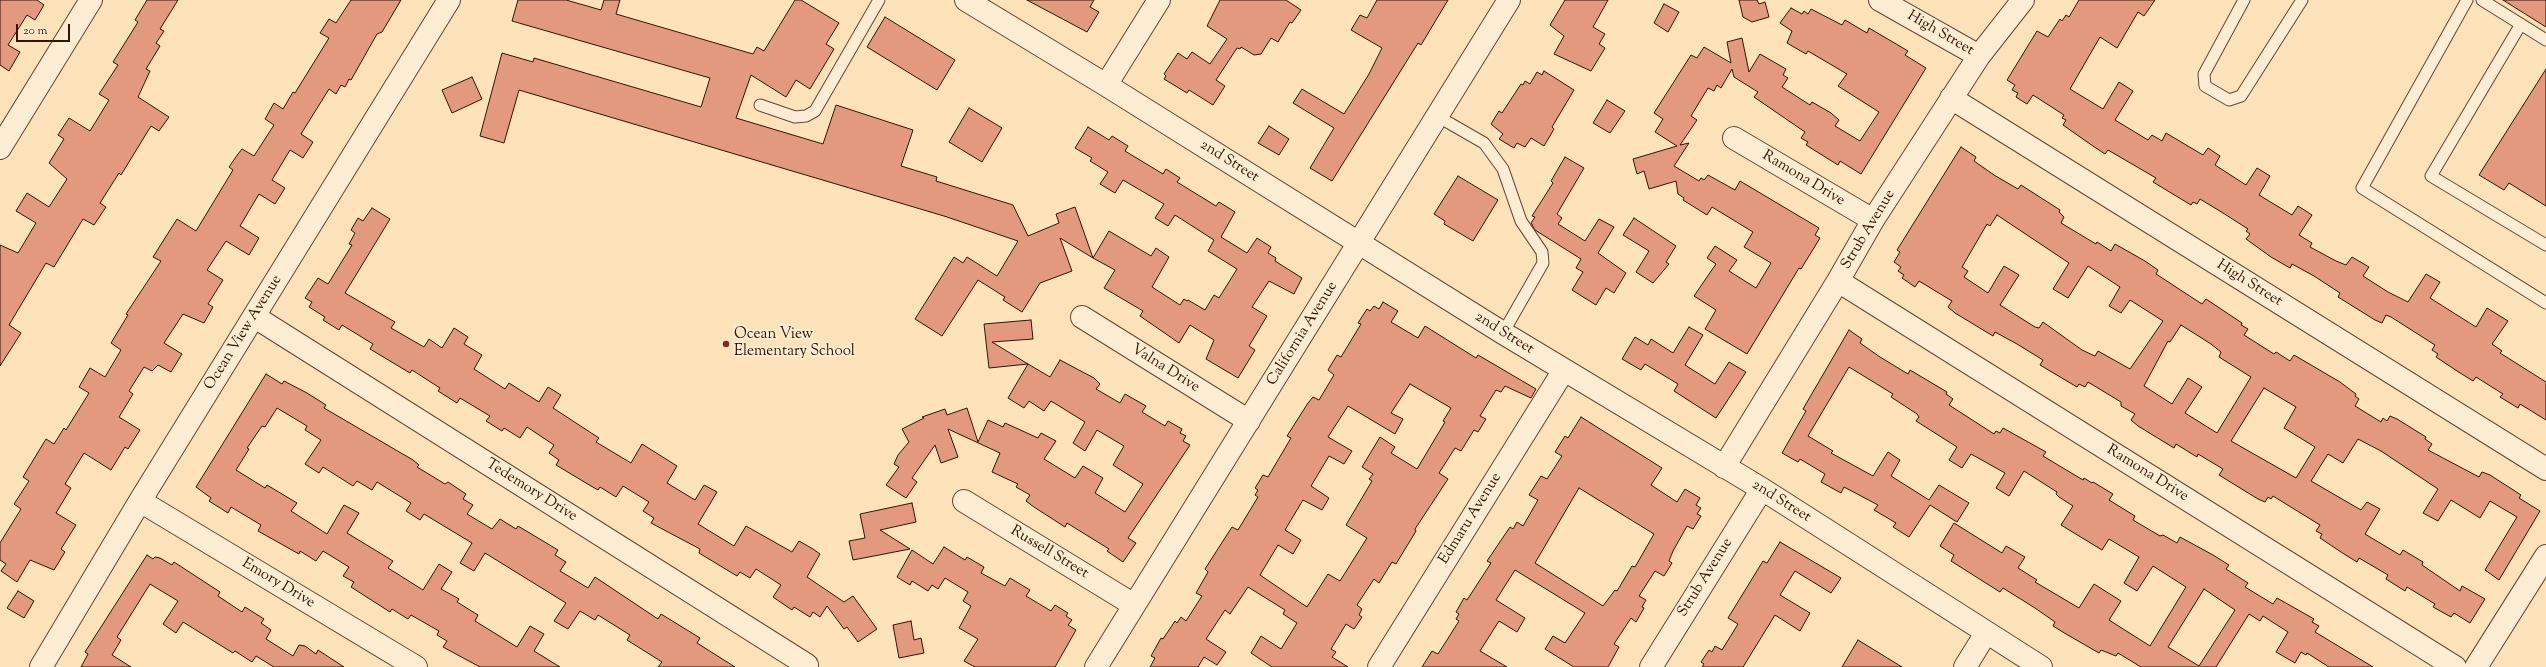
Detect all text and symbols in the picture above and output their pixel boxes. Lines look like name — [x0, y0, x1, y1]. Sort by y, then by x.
street label: High Street — [1903, 8, 1977, 60]
scale bar — [18, 16, 72, 42]
text: 20 m — [23, 22, 47, 40]
street label: 2nd Street — [1196, 137, 1262, 187]
street label: Ramona Drive — [1758, 147, 1848, 211]
street label: Strub Avenue — [1838, 187, 1900, 273]
street label: High Street — [2213, 257, 2285, 311]
street label: Ocean View Avenue — [201, 272, 287, 394]
street label: California Avenue — [1264, 279, 1342, 389]
street label: 2nd Street — [1471, 309, 1537, 359]
place label: Ocean View Elementary School — [734, 326, 855, 361]
marker: Ocean View Elementary School — [721, 339, 731, 349]
street label: Valna Drive — [1127, 341, 1203, 397]
street label: Ramona Drive — [2103, 442, 2191, 506]
street label: Tedemory Drive — [482, 456, 580, 526]
street label: Edmaru Avenue — [1436, 470, 1506, 568]
street label: 2nd Street — [1748, 477, 1814, 527]
street label: Russell Street — [1007, 523, 1091, 583]
street label: Strub Avenue — [1675, 535, 1737, 621]
street label: Emory Drive — [238, 555, 318, 613]

